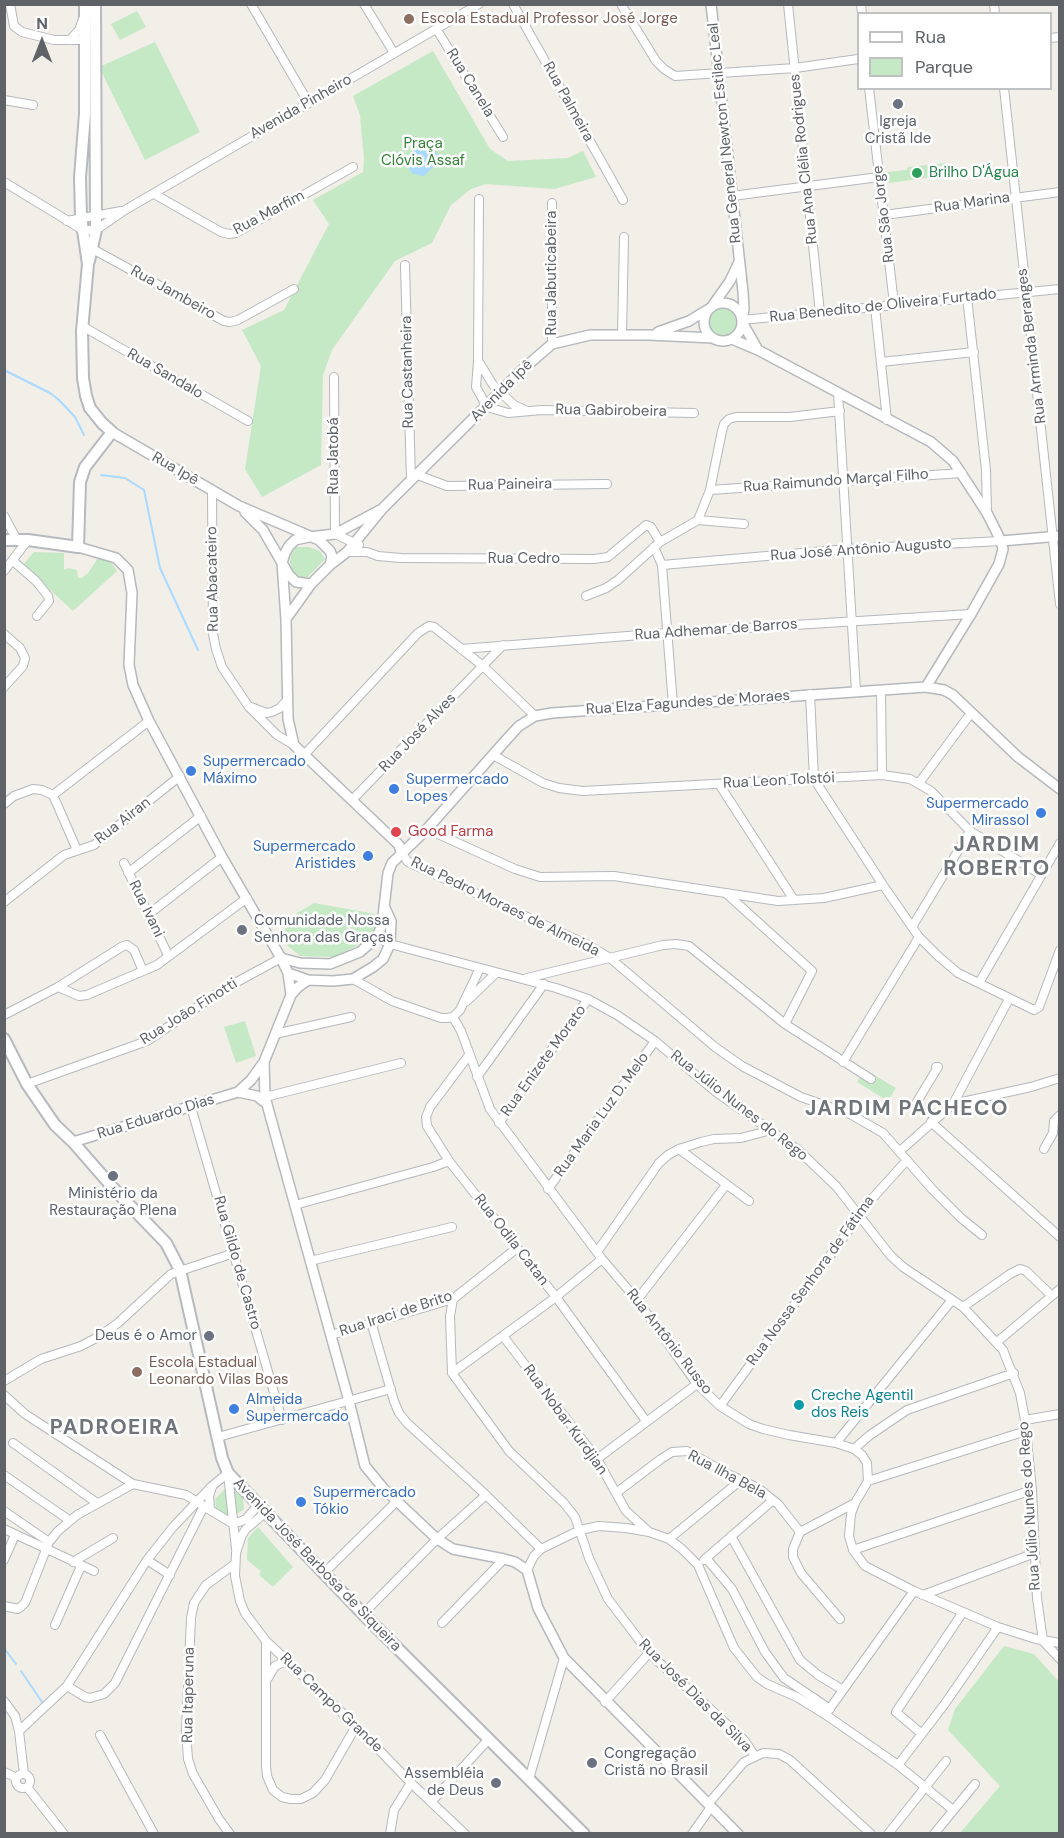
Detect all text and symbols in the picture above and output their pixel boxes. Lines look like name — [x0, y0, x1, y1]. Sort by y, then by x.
place label: Escola Estadual Professor José Jorge — [421, 10, 678, 28]
north arrow — [12, 12, 72, 72]
marker: Escola Estadual Professor José Jorge — [402, 12, 416, 26]
legend — [857, 12, 1052, 90]
text: N — [36, 13, 48, 34]
street label: Rua General Newton Estilac Leal — [704, 22, 746, 244]
text: Rua — [915, 25, 946, 49]
street label: Rua Canela — [442, 45, 498, 121]
text: Parque — [915, 55, 973, 79]
street label: Rua Palmeira — [539, 59, 597, 145]
street label: Avenida Pinheiro — [247, 70, 355, 144]
street label: Rua Ana Clélia Rodrigues — [786, 73, 822, 245]
marker: Igreja Cristã Ide — [891, 97, 905, 111]
place label: Igreja Cristã Ide — [865, 113, 931, 148]
park label: Praça Clóvis Assaf — [381, 135, 465, 170]
street label: Rua São Jorge — [869, 164, 899, 264]
place label: Brilho D'Água — [929, 164, 1019, 182]
marker: Brilho D'Água — [910, 166, 924, 180]
street label: Rua Marfim — [230, 187, 308, 239]
street label: Rua Marina — [933, 189, 1011, 217]
street label: Rua Jabuticabeira — [543, 211, 561, 335]
street label: Rua Jambeiro — [127, 262, 219, 324]
street label: Rua Arminda Beranges — [1014, 267, 1050, 425]
street label: Rua Benedito de Oliveira Furtado — [769, 285, 997, 327]
street label: Rua Castanheira — [398, 315, 418, 429]
street label: Rua Sandalo — [124, 345, 206, 403]
street label: Avenida Ipê — [467, 356, 537, 426]
street label: Rua Gabirobeira — [555, 401, 667, 421]
street label: Rua Jatobá — [325, 417, 343, 495]
street label: Rua Ipê — [148, 448, 202, 490]
street label: Rua Raimundo Marçal Filho — [743, 466, 929, 496]
street label: Rua Paineira — [468, 475, 552, 495]
street label: Rua Abacateiro — [203, 526, 223, 632]
street label: Rua José Antônio Augusto — [770, 535, 952, 565]
street label: Rua Cedro — [488, 550, 560, 568]
street label: Rua Adhemar de Barros — [634, 615, 798, 645]
street label: Rua Elza Fagundes de Moraes — [585, 687, 791, 719]
street label: Rua José Alves — [376, 690, 460, 776]
place label: Supermercado Máximo — [203, 753, 306, 788]
marker: Supermercado Máximo — [184, 764, 198, 778]
street label: Rua Leon Tolstói — [723, 769, 835, 793]
place label: Supermercado Lopes — [406, 771, 509, 806]
marker: Supermercado Lopes — [387, 782, 401, 796]
street label: Rua Airan — [92, 794, 154, 848]
place label: Supermercado Mirassol — [926, 795, 1029, 830]
marker: Supermercado Mirassol — [1034, 806, 1048, 820]
place label: Good Farma — [408, 823, 493, 841]
marker: Good Farma — [389, 825, 403, 839]
district label: JARDIM ROBERTO — [943, 832, 1051, 882]
place label: Supermercado Aristides — [253, 838, 356, 873]
marker: Supermercado Aristides — [361, 849, 375, 863]
street label: Rua Pedro Moraes de Almeida — [408, 853, 602, 961]
street label: Rua Ivani — [125, 878, 167, 940]
place label: Comunidade Nossa Senhora das Graças — [254, 912, 393, 947]
marker: Comunidade Nossa Senhora das Graças — [235, 923, 249, 937]
street label: Rua João Finotti — [137, 975, 241, 1049]
street label: Rua Enizete Morato — [498, 1002, 590, 1120]
street label: Rua Júlio Nunes do Rego — [667, 1047, 811, 1165]
street label: Rua Maria Luz D. Melo — [551, 1049, 653, 1181]
street label: Rua Eduardo Dias — [95, 1091, 217, 1143]
district label: JARDIM PACHECO — [805, 1096, 1009, 1122]
marker: Ministério da Restauração Plena — [106, 1169, 120, 1183]
place label: Ministério da Restauração Plena — [49, 1185, 177, 1220]
street label: Rua Odila Catan — [470, 1191, 552, 1289]
street label: Rua Nossa Senhora de Fátima — [743, 1193, 879, 1369]
street label: Rua Gildo de Castro — [209, 1194, 265, 1332]
street label: Rua Antônio Russo — [622, 1285, 716, 1399]
street label: Rua Iraci de Brito — [337, 1287, 455, 1341]
place label: Deus é o Amor — [95, 1327, 197, 1345]
marker: Deus é o Amor — [202, 1329, 216, 1343]
place label: Escola Estadual Leonardo Vilas Boas — [149, 1354, 289, 1389]
street label: Rua Nobar Kurdjian — [519, 1361, 611, 1479]
marker: Escola Estadual Leonardo Vilas Boas — [130, 1365, 144, 1379]
place label: Creche Agentil dos Reis — [811, 1387, 913, 1422]
place label: Almeida Supermercado — [246, 1391, 349, 1426]
marker: Creche Agentil dos Reis — [792, 1398, 806, 1412]
marker: Almeida Supermercado — [227, 1402, 241, 1416]
district label: PADROEIRA — [50, 1415, 180, 1441]
street label: Rua Júlio Nunes do Rego — [1015, 1421, 1045, 1591]
street label: Rua Ilha Bela — [685, 1447, 769, 1503]
street label: Avenida José Barbosa de Siqueira — [229, 1475, 405, 1655]
place label: Supermercado Tókio — [313, 1484, 416, 1519]
marker: Supermercado Tókio — [294, 1495, 308, 1509]
street label: Rua José Dias da Silva — [635, 1636, 755, 1756]
street label: Rua Itaperuna — [179, 1647, 199, 1743]
street label: Rua Campo Grande — [276, 1649, 386, 1757]
place label: Congregação Cristã no Brasil — [604, 1745, 708, 1780]
marker: Congregação Cristã no Brasil — [585, 1756, 599, 1770]
place label: Assembléia de Deus — [404, 1765, 484, 1800]
marker: Assembléia de Deus — [489, 1776, 503, 1790]

